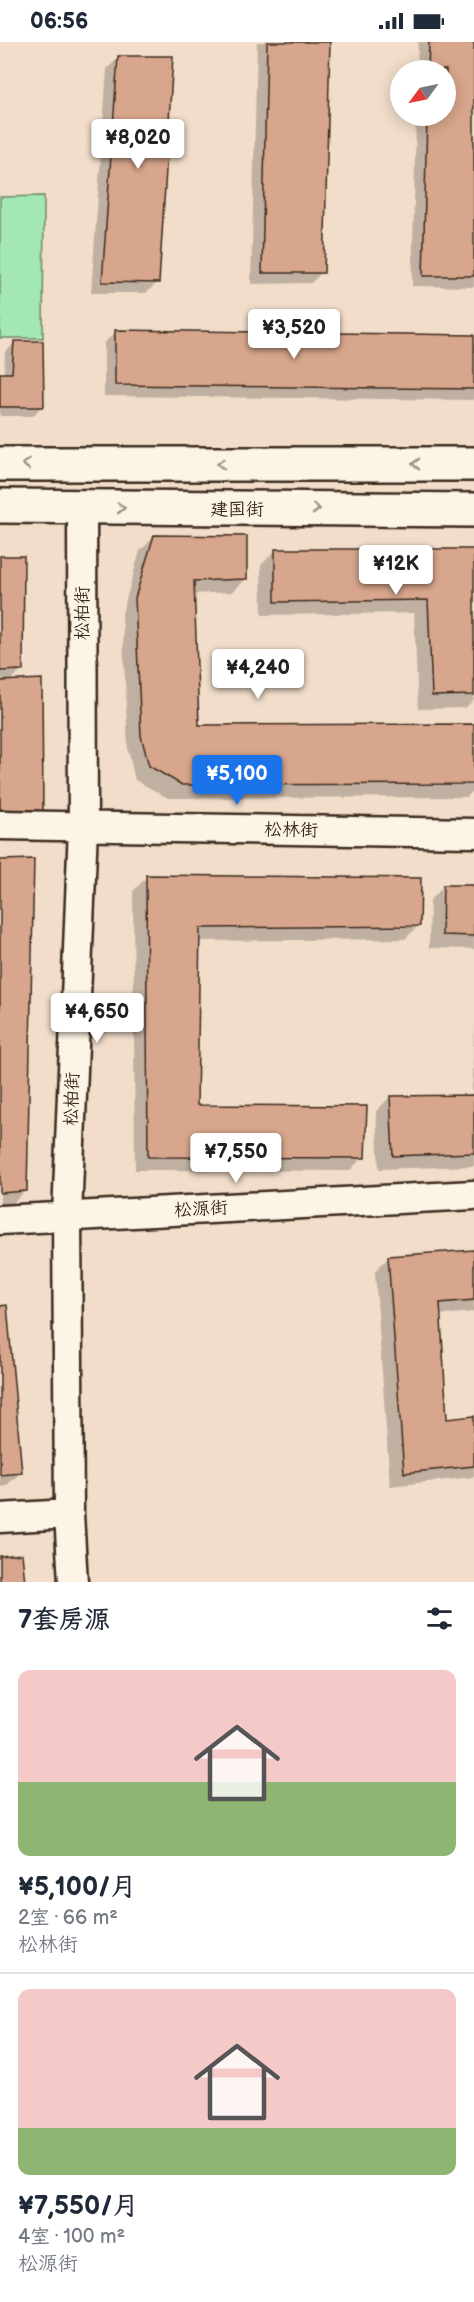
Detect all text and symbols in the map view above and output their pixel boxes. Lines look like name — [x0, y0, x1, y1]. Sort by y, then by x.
text: 06:56 — [30, 8, 88, 35]
north arrow — [390, 60, 456, 126]
map controls — [390, 60, 456, 126]
pin: ¥8,020 — [89, 119, 187, 170]
text: ¥8,020 — [105, 126, 171, 150]
pin: ¥3,520 — [245, 309, 343, 360]
text: ¥3,520 — [262, 316, 326, 340]
one-way arrow — [21, 458, 30, 470]
one-way arrow — [216, 458, 225, 470]
one-way arrow — [411, 458, 420, 470]
street label: 建国街 — [210, 499, 264, 520]
one-way arrow — [117, 502, 126, 514]
one-way arrow — [312, 503, 321, 515]
pin: ¥12K — [360, 545, 432, 596]
text: ¥12K — [373, 552, 419, 576]
street label: 松柏街 — [72, 586, 93, 640]
pin: ¥4,240 — [209, 649, 307, 700]
text: ¥4,240 — [226, 656, 290, 680]
pin: ¥5,100 — [188, 755, 286, 806]
text: ¥5,100 — [206, 762, 268, 786]
street label: 松林街 — [264, 819, 318, 841]
pin: ¥4,650 — [48, 993, 146, 1044]
text: ¥4,650 — [65, 1000, 129, 1024]
street label: 松柏街 — [61, 1072, 83, 1126]
pin: ¥7,550 — [187, 1133, 285, 1184]
text: ¥7,550 — [204, 1140, 268, 1164]
street label: 松源街 — [173, 1197, 229, 1221]
icon: filters — [423, 1602, 456, 1635]
text: 7套房源 — [18, 1605, 110, 1636]
icon: home — [183, 1709, 291, 1817]
text: ¥5,100/月 — [18, 1872, 137, 1903]
text: 2室 · 66 m² — [18, 1906, 118, 1930]
text: 松林街 — [18, 1933, 78, 1957]
icon: home — [183, 2028, 291, 2136]
text: ¥7,550/月 — [18, 2191, 139, 2222]
text: 4室 · 100 m² — [18, 2225, 125, 2249]
text: 松源街 — [18, 2252, 78, 2276]

